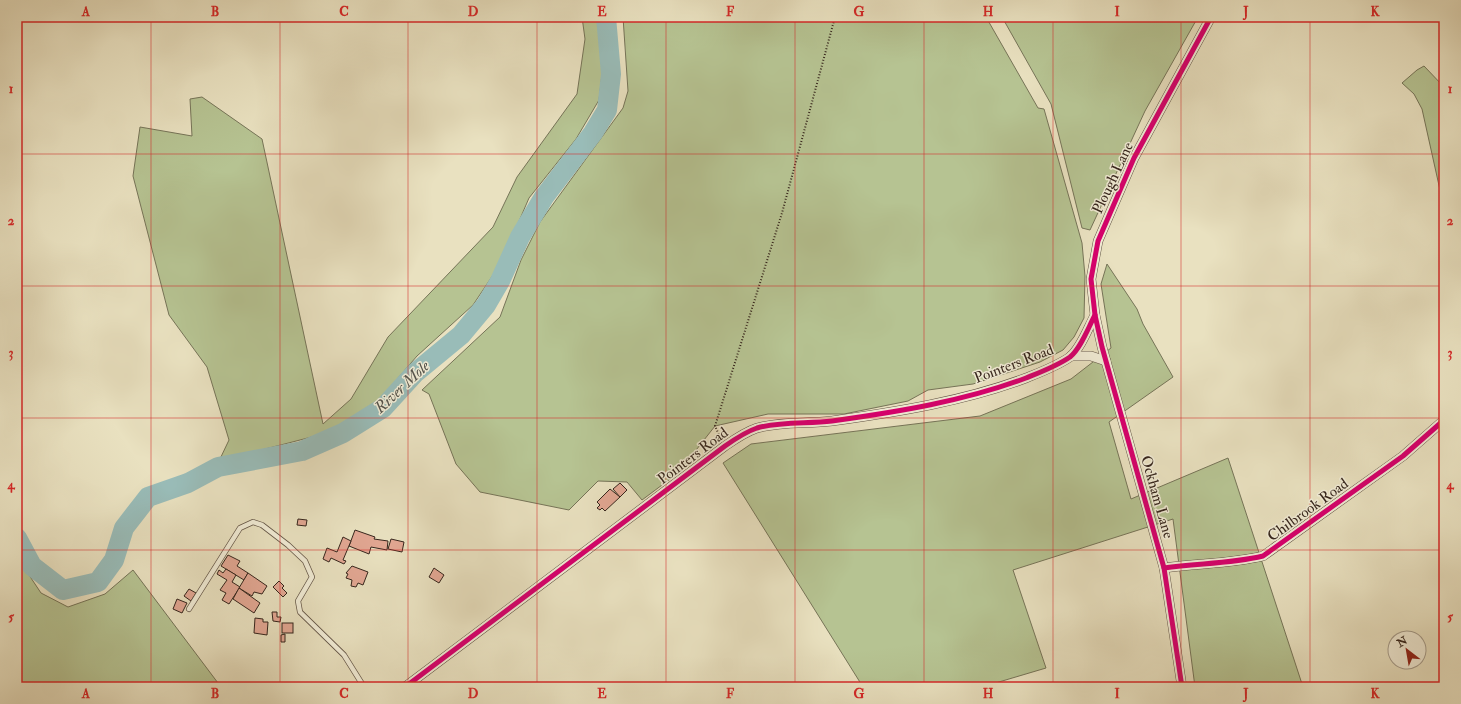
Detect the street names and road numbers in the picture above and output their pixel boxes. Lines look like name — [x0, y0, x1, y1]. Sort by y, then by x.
street label: Plough Lane — [1088, 139, 1138, 217]
street label: Pointers Road — [972, 340, 1057, 388]
street label: Pointers Road — [654, 423, 733, 489]
street label: Ockham Lane — [1136, 453, 1178, 541]
street label: Chilbrook Road — [1264, 474, 1353, 546]

